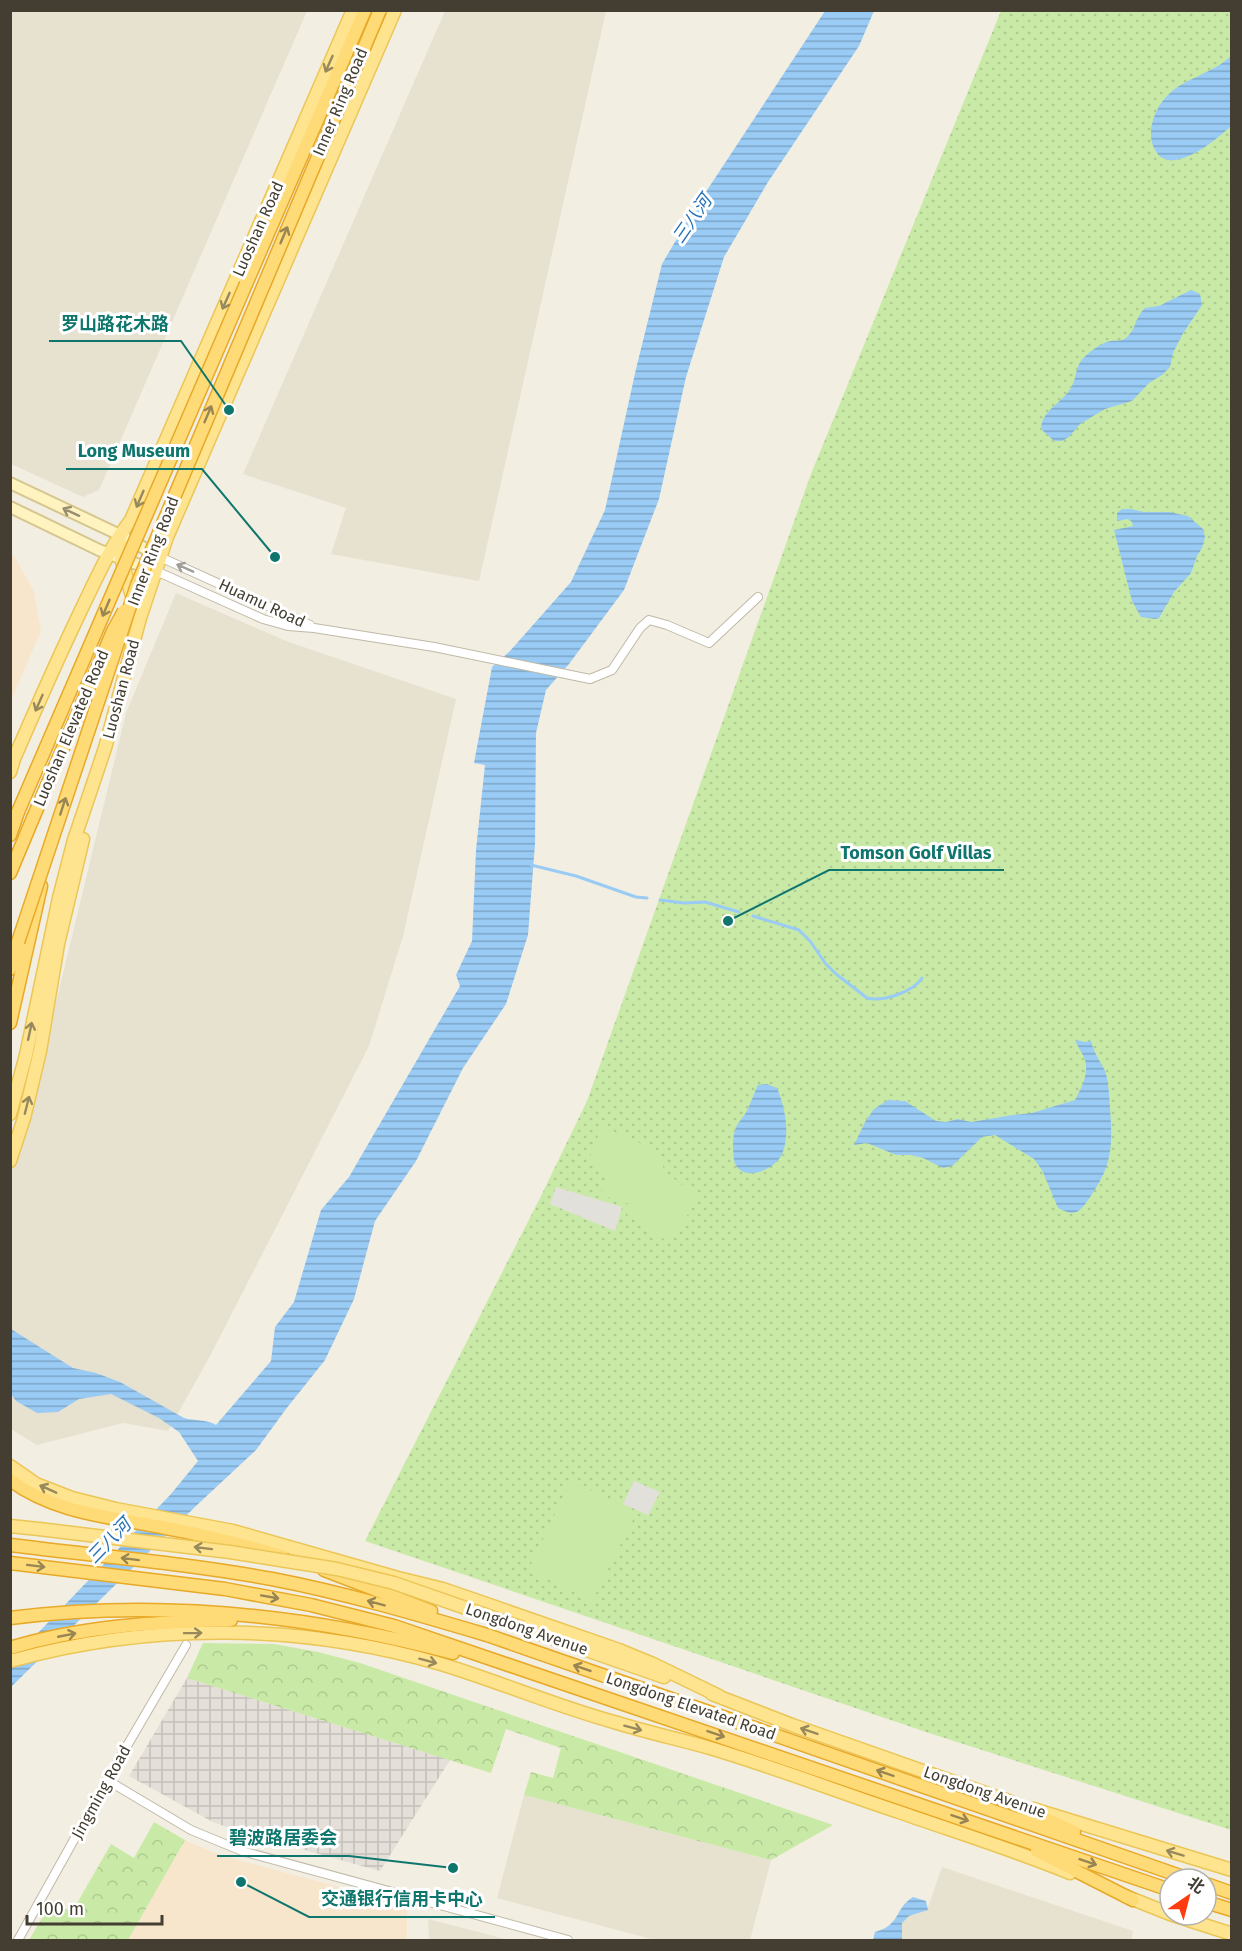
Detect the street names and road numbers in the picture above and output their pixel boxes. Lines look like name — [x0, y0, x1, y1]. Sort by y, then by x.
street label: Inner Ring Road — [309, 45, 371, 159]
street label: Luoshan Road — [228, 178, 288, 280]
street label: Inner Ring Road — [123, 494, 183, 608]
street label: Huamu Road — [216, 575, 308, 631]
street label: Luoshan Road — [99, 637, 143, 741]
street label: Luoshan Elevated Road — [29, 647, 113, 809]
street label: Longdong Avenue — [463, 1599, 591, 1659]
street label: Longdong Elevated Road — [604, 1668, 778, 1744]
street label: Jingming Road — [67, 1742, 135, 1842]
street label: Longdong Avenue — [921, 1762, 1049, 1822]

